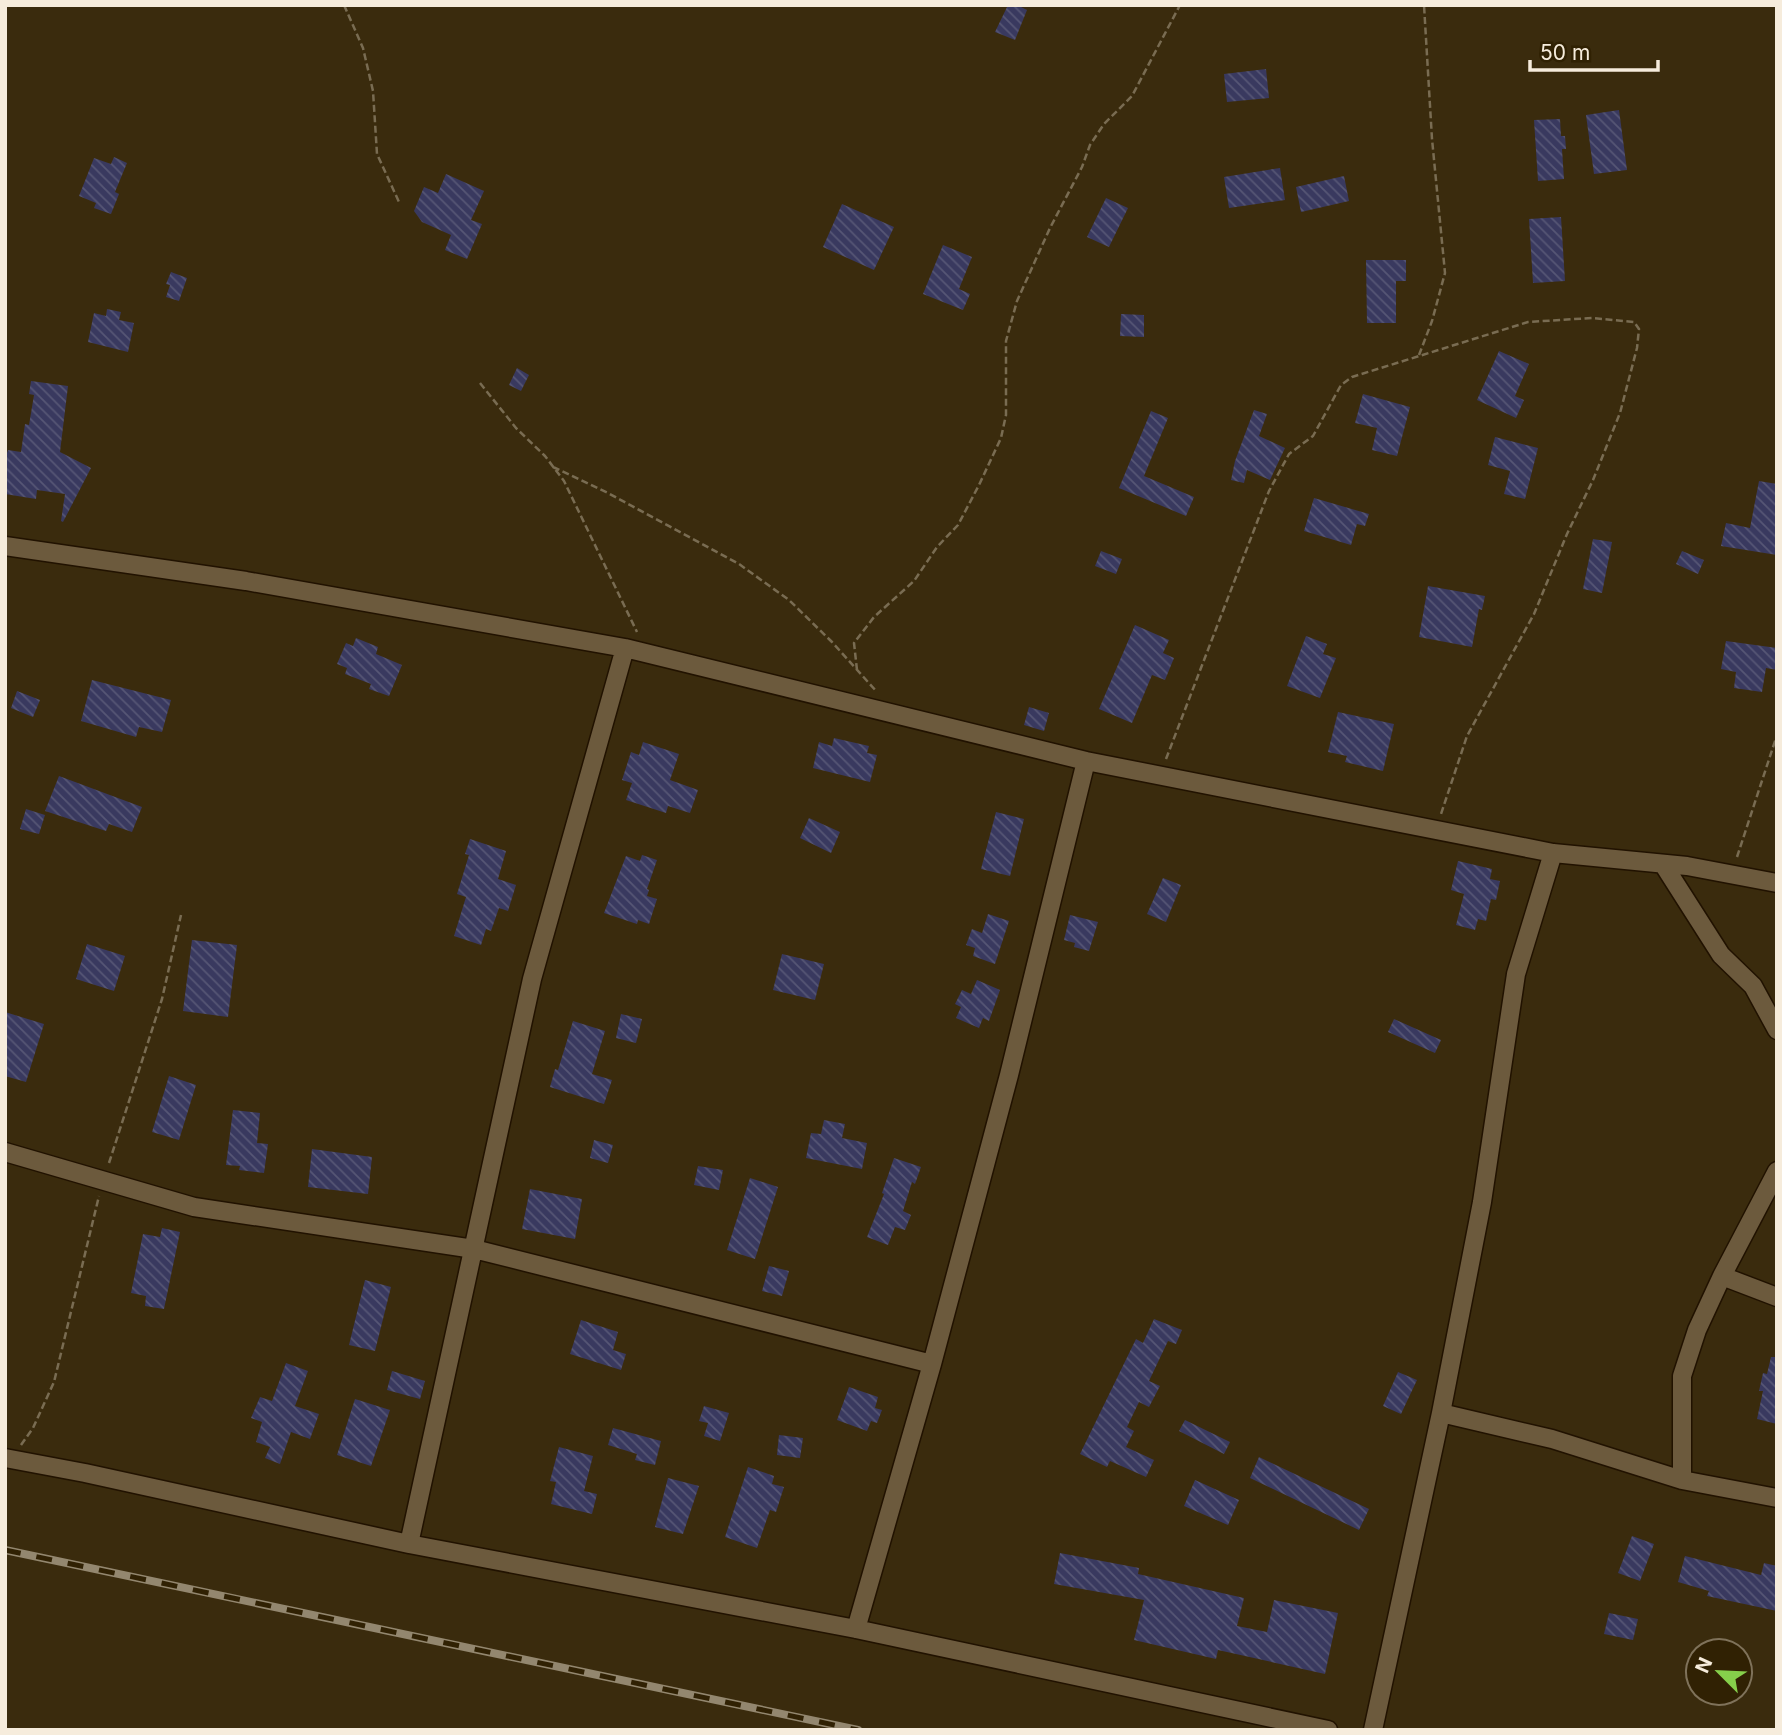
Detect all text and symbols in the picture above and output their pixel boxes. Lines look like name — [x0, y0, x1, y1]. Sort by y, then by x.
scale bar — [1530, 28, 1658, 72]
text: 50 m — [1540, 40, 1590, 65]
north arrow — [1684, 1637, 1754, 1707]
text: N — [1690, 1654, 1717, 1677]

